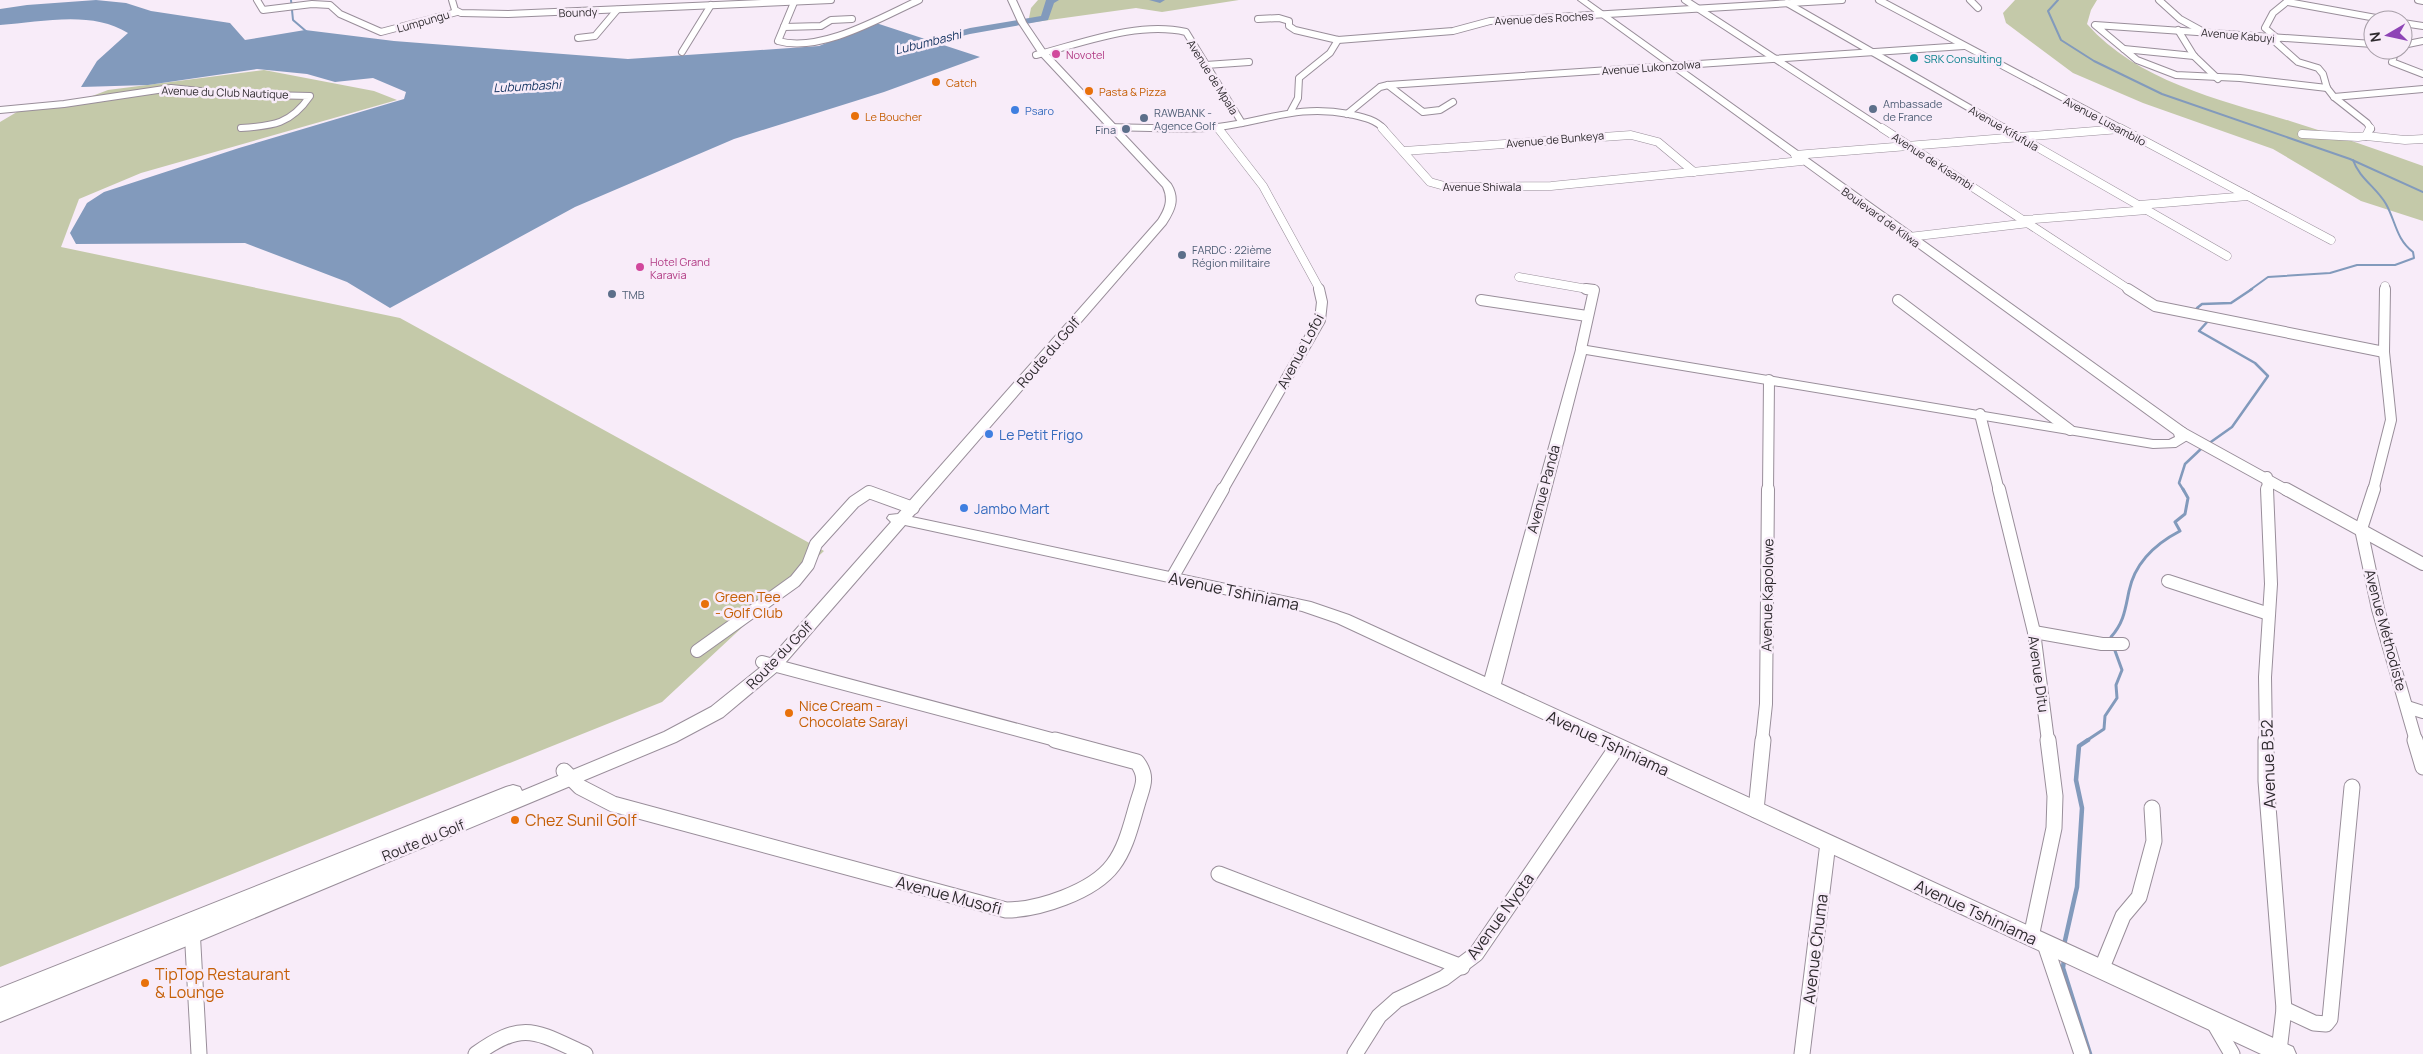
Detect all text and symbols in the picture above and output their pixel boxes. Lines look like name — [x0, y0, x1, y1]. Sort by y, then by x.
street label: Boundy — [558, 4, 598, 20]
street label: Lumpungu — [395, 6, 451, 36]
street label: Avenue des Roches — [1494, 8, 1594, 28]
north arrow — [2363, 10, 2413, 60]
street label: Avenue Kabuyi — [2201, 24, 2275, 46]
water label: Lubumbashi — [893, 25, 965, 58]
text: N — [2364, 31, 2385, 44]
street label: Avenue de Mpala — [1184, 37, 1242, 117]
place label: Novotel — [1066, 47, 1105, 62]
marker: Novotel — [1050, 48, 1062, 60]
place label: SRK Consulting — [1924, 51, 2002, 66]
marker: SRK Consulting — [1908, 52, 1920, 64]
street label: Avenue Lukonzolwa — [1601, 56, 1701, 78]
place label: Catch — [946, 75, 977, 90]
water label: Lubumbashi — [493, 76, 563, 96]
marker: Catch — [930, 76, 942, 88]
street label: Avenue du Club Nautique — [161, 82, 290, 102]
place label: Pasta & Pizza — [1099, 84, 1166, 99]
marker: Pasta & Pizza — [1083, 85, 1095, 97]
street label: Avenue Lusambilo — [2061, 93, 2149, 149]
place label: Ambassade de France — [1883, 96, 1943, 124]
street label: Avenue Kifufula — [1966, 102, 2042, 154]
place label: Psaro — [1025, 103, 1054, 118]
marker: Ambassade de France — [1867, 103, 1879, 115]
marker: Psaro — [1009, 104, 1021, 116]
place label: RAWBANK - Agence Golf — [1154, 105, 1216, 133]
place label: Le Boucher — [865, 109, 922, 124]
marker: Le Boucher — [849, 110, 861, 122]
marker: RAWBANK - Agence Golf — [1138, 112, 1150, 124]
place label: Fina — [1095, 122, 1116, 137]
marker: Fina — [1120, 123, 1132, 135]
street label: Avenue de Bunkeya — [1505, 127, 1605, 151]
street label: Avenue de Kisambi — [1889, 129, 1977, 193]
street label: Avenue Shiwala — [1443, 179, 1521, 194]
street label: Boulevard de Kilwa — [1839, 183, 1923, 251]
place label: FARDC : 22ième Région militaire — [1192, 242, 1272, 270]
marker: FARDC : 22ième Région militaire — [1176, 249, 1188, 261]
place label: Hotel Grand Karavia — [650, 254, 710, 282]
marker: Hotel Grand Karavia — [634, 261, 646, 273]
place label: TMB — [622, 287, 645, 302]
marker: TMB — [606, 288, 618, 300]
street label: Avenue Lofoi — [1272, 310, 1328, 392]
street label: Route du Golf — [1012, 313, 1084, 391]
place label: Le Petit Frigo — [999, 425, 1083, 444]
marker: Le Petit Frigo — [983, 428, 995, 440]
street label: Avenue Panda — [1522, 443, 1564, 535]
place label: Jambo Mart — [974, 499, 1050, 518]
marker: Jambo Mart — [958, 502, 970, 514]
street label: Avenue Kapolowe — [1757, 538, 1777, 652]
street label: Avenue Tshiniama — [1167, 566, 1301, 616]
street label: Avenue Méthodiste — [2361, 567, 2411, 693]
place label: Green Tee - Golf Club — [715, 587, 783, 622]
marker: Green Tee - Golf Club — [699, 598, 711, 610]
street label: Route du Golf — [742, 617, 816, 693]
street label: Avenue Ditu — [2024, 634, 2054, 714]
place label: Nice Cream - Chocolate Sarayi — [799, 696, 908, 731]
street label: Avenue Tshiniama — [1543, 705, 1673, 781]
marker: Nice Cream - Chocolate Sarayi — [783, 707, 795, 719]
street label: Avenue B 52 — [2255, 719, 2281, 809]
place label: Chez Sunil Golf — [525, 809, 637, 831]
marker: Chez Sunil Golf — [509, 814, 521, 826]
street label: Route du Golf — [379, 815, 467, 865]
street label: Avenue Nyota — [1461, 868, 1539, 964]
street label: Avenue Musofi — [894, 870, 1004, 920]
street label: Avenue Tshiniama — [1911, 874, 2041, 950]
street label: Avenue Chuma — [1797, 893, 1833, 1005]
place label: TipTop Restaurant & Lounge — [155, 963, 290, 1003]
marker: TipTop Restaurant & Lounge — [139, 977, 151, 989]

